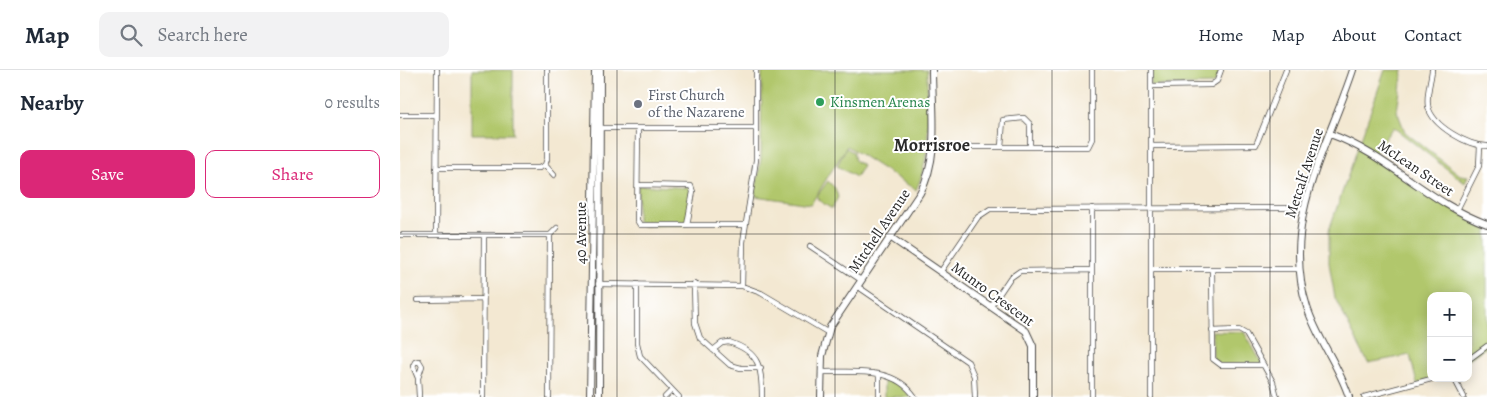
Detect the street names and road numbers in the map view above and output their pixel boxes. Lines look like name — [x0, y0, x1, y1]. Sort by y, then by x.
street label: Metcalf Avenue — [1280, 125, 1328, 221]
street label: McLean Street — [1374, 135, 1458, 201]
street label: Mitchell Avenue — [843, 185, 915, 277]
street label: 40 Avenue — [571, 202, 591, 264]
street label: Munro Crescent — [947, 257, 1039, 331]

